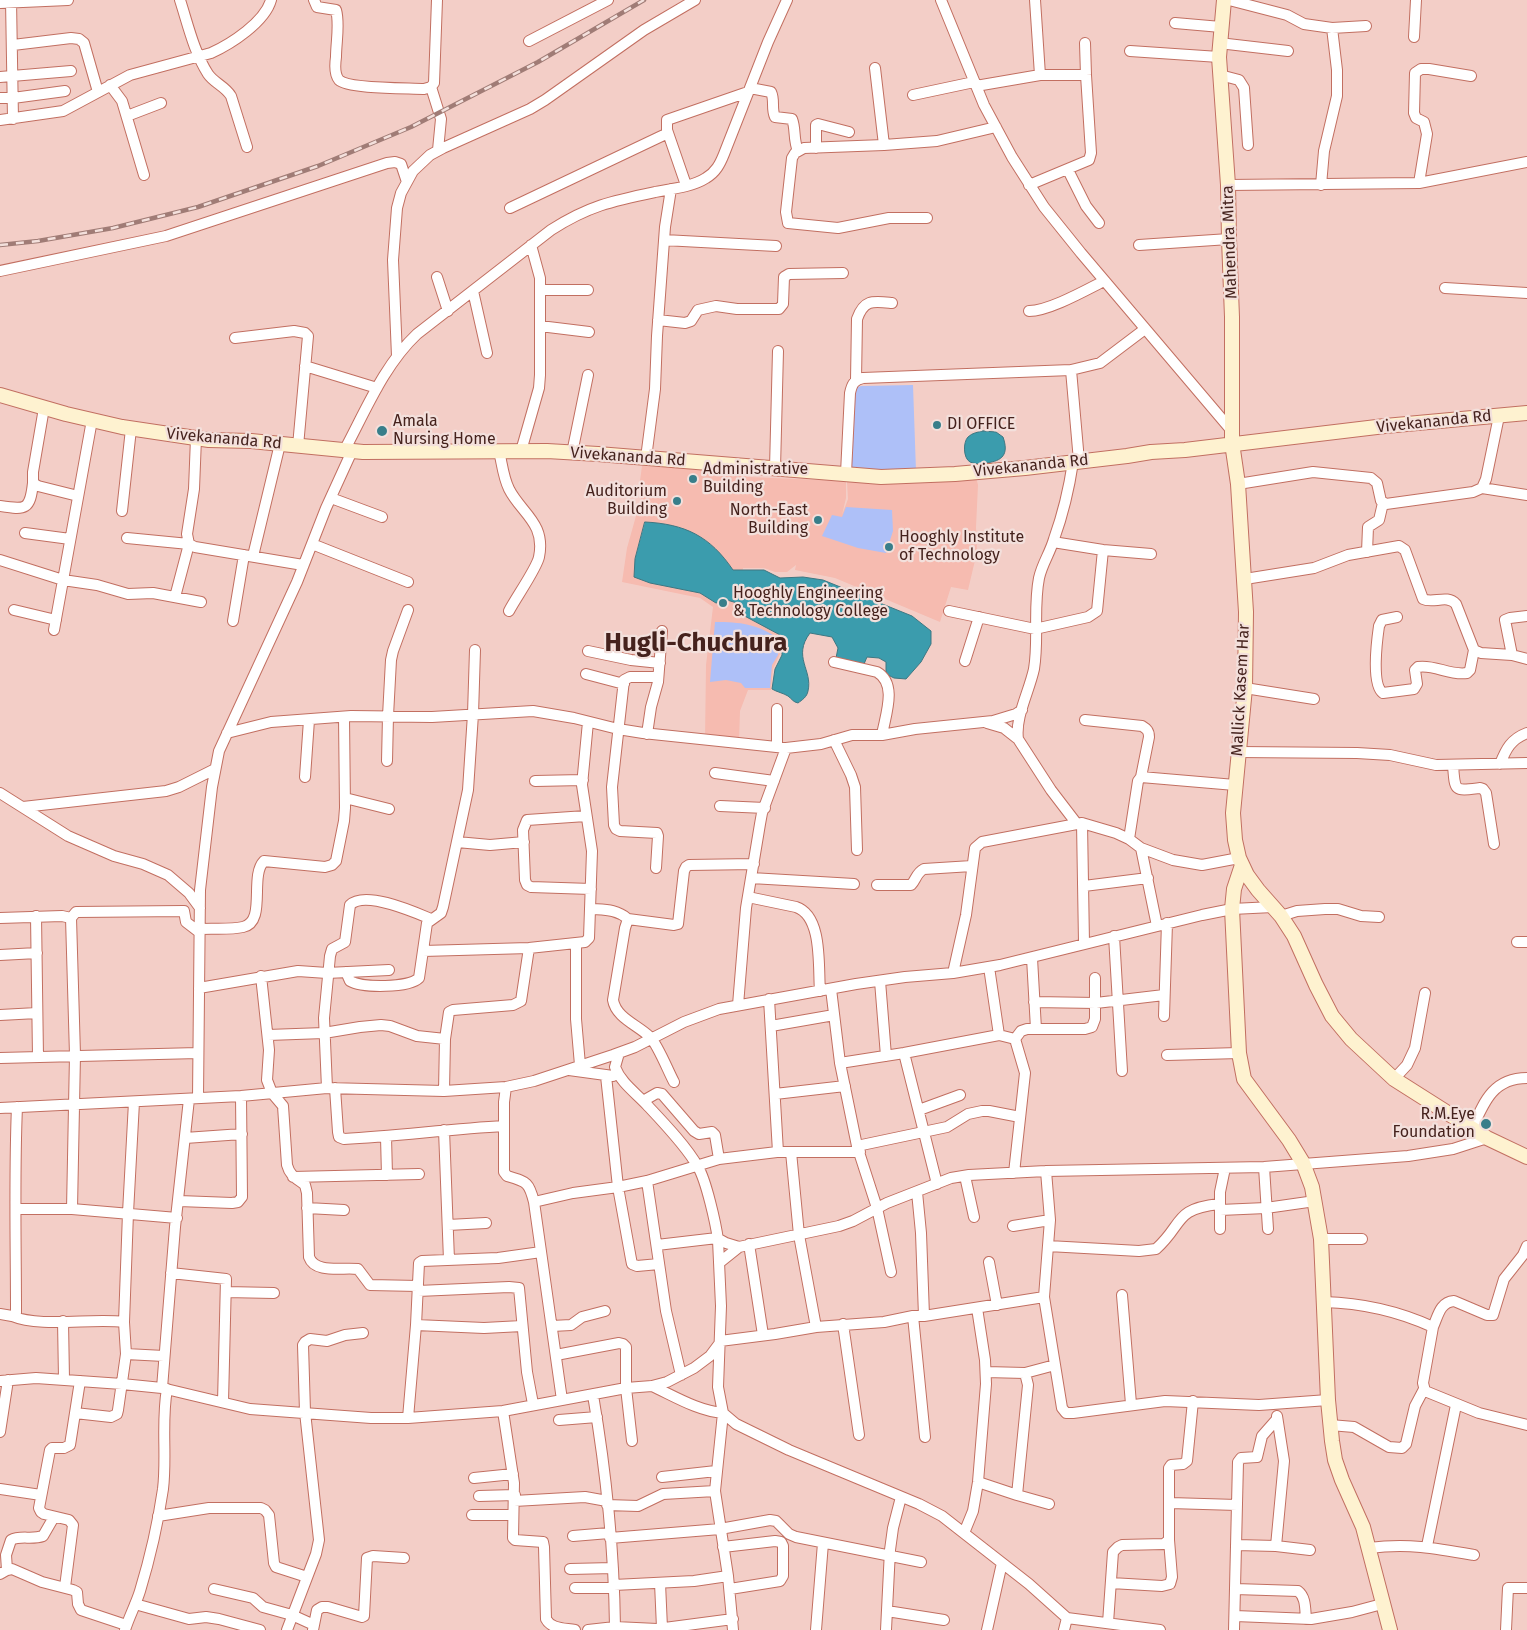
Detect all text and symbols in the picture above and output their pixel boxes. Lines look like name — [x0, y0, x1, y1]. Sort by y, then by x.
street label: Mahendra Mitra — [1218, 185, 1242, 299]
street label: Vivekananda Rd — [1376, 406, 1492, 438]
place label: Amala Nursing Home — [393, 412, 496, 450]
place label: DI OFFICE — [947, 415, 1015, 435]
marker: DI OFFICE — [931, 419, 943, 431]
street label: Vivekananda Rd — [166, 424, 282, 454]
marker: Amala Nursing Home — [375, 424, 389, 438]
street label: Vivekananda Rd — [570, 443, 686, 471]
street label: Vivekananda Rd — [973, 450, 1089, 482]
place label: Administrative Building — [703, 460, 808, 498]
marker: Administrative Building — [687, 473, 699, 485]
place label: Auditorium Building — [586, 482, 667, 520]
marker: Auditorium Building — [671, 495, 683, 507]
place label: North-East Building — [730, 501, 808, 539]
marker: North-East Building — [812, 514, 824, 526]
place label: Hooghly Institute of Technology — [899, 528, 1024, 566]
marker: Hooghly Institute of Technology — [883, 541, 895, 553]
place label: Hooghly Engineering & Technology College — [733, 584, 888, 622]
marker: Hooghly Engineering & Technology College — [717, 597, 729, 609]
street label: Mallick Kasem Har — [1228, 623, 1254, 757]
district label: Hugli-Chuchura — [605, 628, 787, 660]
place label: R.M.Eye Foundation — [1392, 1105, 1475, 1143]
marker: R.M.Eye Foundation — [1479, 1117, 1493, 1131]

